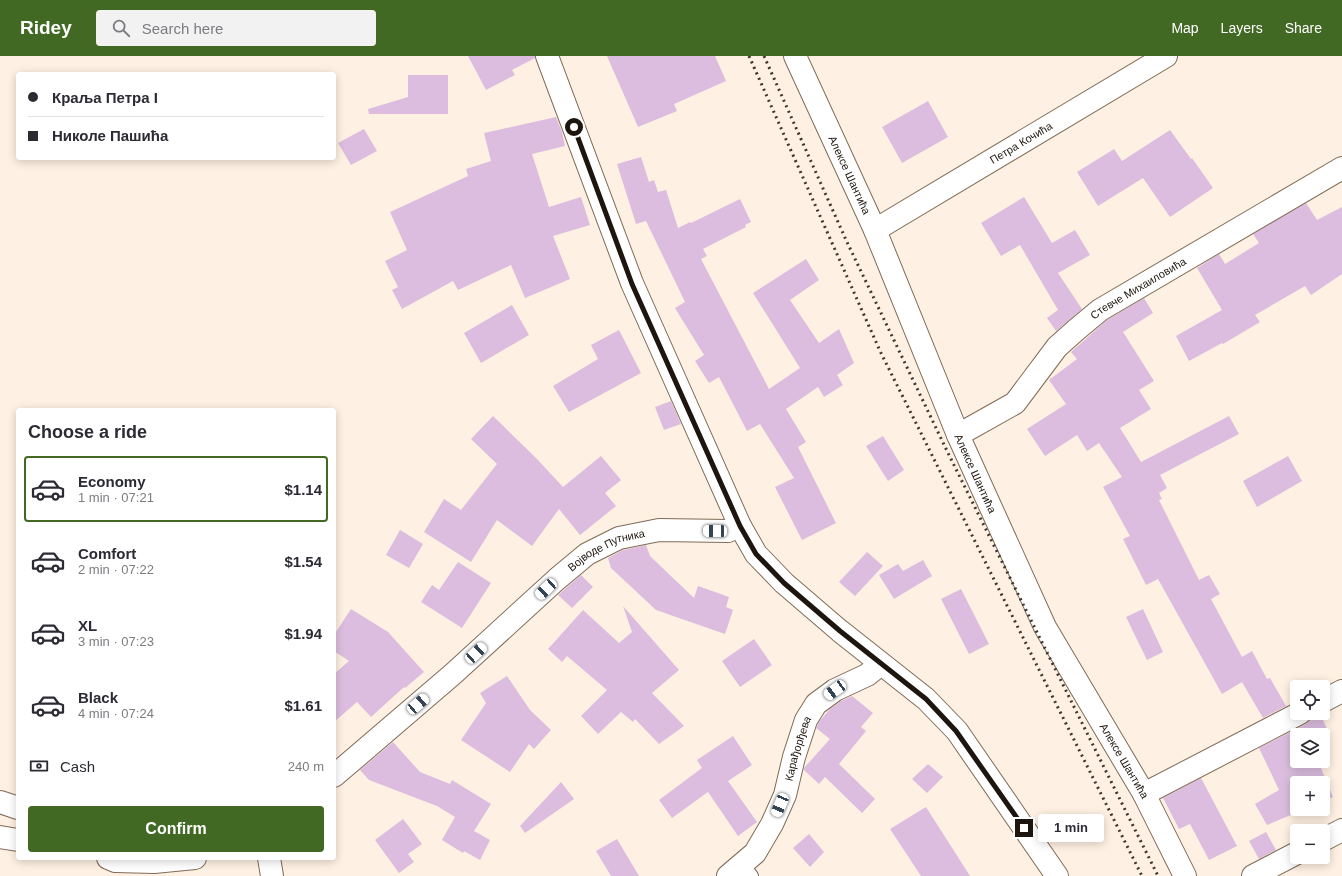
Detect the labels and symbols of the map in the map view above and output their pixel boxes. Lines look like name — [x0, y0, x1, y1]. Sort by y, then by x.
route start — [565, 118, 583, 136]
street label: Петра Кочића — [988, 119, 1055, 166]
street label: Алексе Шантића — [826, 134, 873, 217]
street label: Стевче Михаиловића — [1088, 255, 1189, 321]
street label: Алексе Шантића — [952, 432, 999, 516]
car — [703, 525, 727, 537]
street label: Војводе Путника — [565, 527, 647, 573]
car — [533, 576, 559, 602]
car — [463, 640, 489, 666]
car — [822, 678, 848, 702]
car — [405, 692, 431, 716]
street label: Карађорђева — [783, 713, 814, 782]
street label: Алексе Шантића — [1097, 721, 1152, 801]
car — [770, 792, 790, 818]
callout: 1 min — [1038, 814, 1104, 842]
route end — [1015, 819, 1033, 837]

